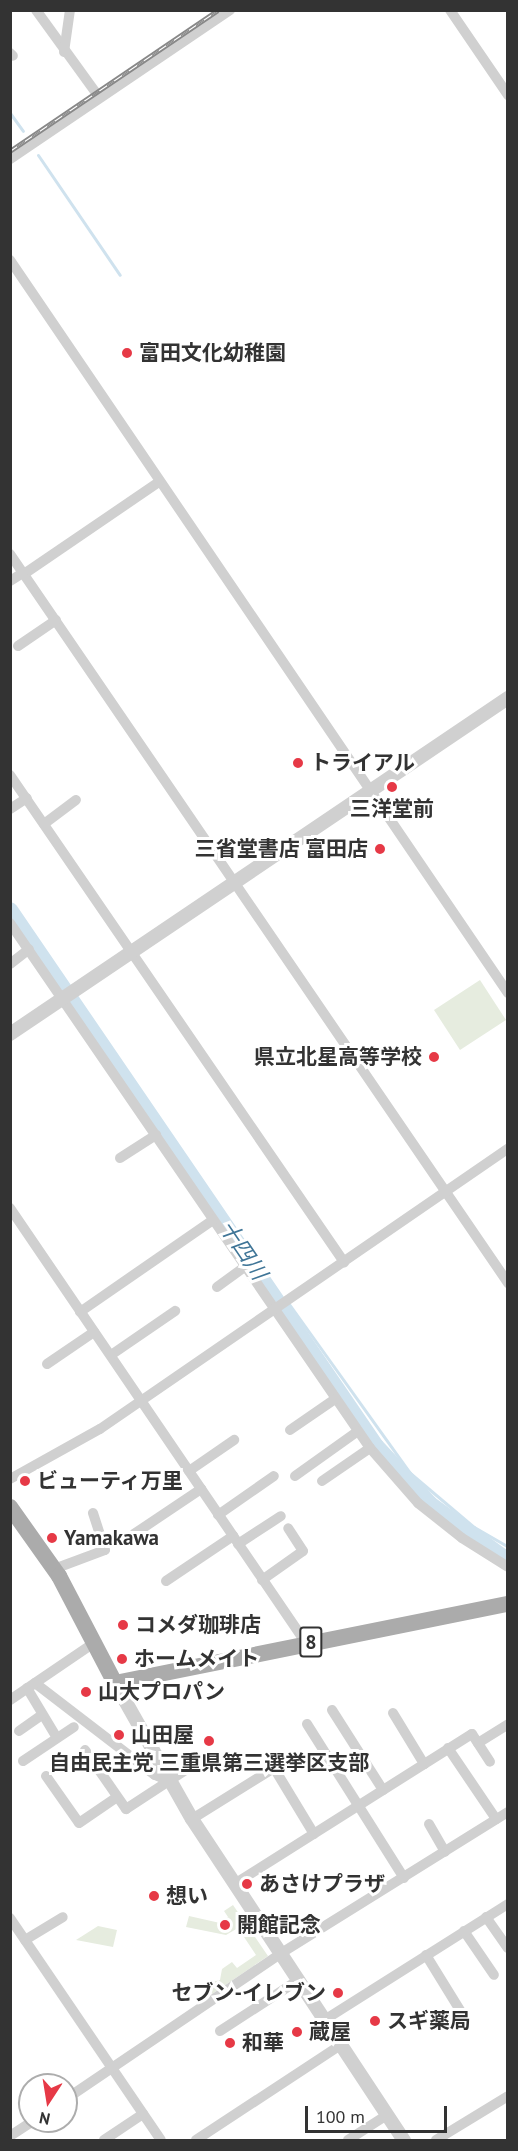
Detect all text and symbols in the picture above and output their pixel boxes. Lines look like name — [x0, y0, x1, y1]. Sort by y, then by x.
place label: 富田文化幼稚園 — [139, 340, 286, 366]
marker: 富田文化幼稚園 — [120, 346, 134, 360]
place label: トライアル — [310, 750, 415, 776]
marker: トライアル — [291, 756, 305, 770]
marker: 三洋堂前 — [385, 780, 399, 794]
place label: 三洋堂前 — [350, 796, 434, 822]
place label: 三省堂書店 富田店 — [195, 836, 368, 862]
marker: 三省堂書店 富田店 — [373, 842, 387, 856]
place label: 県立北星高等学校 — [254, 1044, 422, 1070]
marker: 県立北星高等学校 — [427, 1050, 441, 1064]
water label: 十四川 — [214, 1215, 272, 1285]
place label: ビューティ万里 — [37, 1468, 184, 1494]
marker: ビューティ万里 — [18, 1474, 32, 1488]
place label: Yamakawa — [64, 1525, 159, 1551]
marker: Yamakawa — [45, 1531, 59, 1545]
place label: コメダ珈琲店 — [135, 1612, 261, 1638]
marker: コメダ珈琲店 — [116, 1618, 130, 1632]
road number: 8 — [299, 1625, 323, 1659]
place label: ホームメイト — [134, 1646, 260, 1672]
marker: ホームメイト — [115, 1652, 129, 1666]
place label: 山大プロパン — [98, 1679, 224, 1705]
marker: 山大プロパン — [79, 1685, 93, 1699]
place label: 山田屋 — [131, 1722, 194, 1748]
marker: 山田屋 — [112, 1728, 126, 1742]
marker: 自由民主党 三重県第三選挙区支部 — [202, 1734, 216, 1748]
place label: 自由民主党 三重県第三選挙区支部 — [49, 1750, 369, 1776]
place label: あさけプラザ — [259, 1871, 385, 1897]
marker: あさけプラザ — [240, 1877, 254, 1891]
place label: 想い — [166, 1883, 208, 1909]
marker: 想い — [147, 1889, 161, 1903]
place label: 開館記念 — [237, 1912, 321, 1938]
marker: 開館記念 — [218, 1918, 232, 1932]
place label: セブン-イレブン — [171, 1980, 326, 2006]
marker: セブン-イレブン — [331, 1986, 345, 2000]
place label: スギ薬局 — [387, 2008, 471, 2034]
marker: スギ薬局 — [368, 2014, 382, 2028]
place label: 蔵屋 — [309, 2019, 351, 2045]
marker: 蔵屋 — [290, 2025, 304, 2039]
place label: 和華 — [242, 2030, 284, 2056]
marker: 和華 — [223, 2036, 237, 2050]
north arrow — [18, 2073, 78, 2133]
scale bar — [308, 2094, 450, 2132]
text: 100 m — [316, 2105, 365, 2128]
text: N — [37, 2108, 52, 2130]

